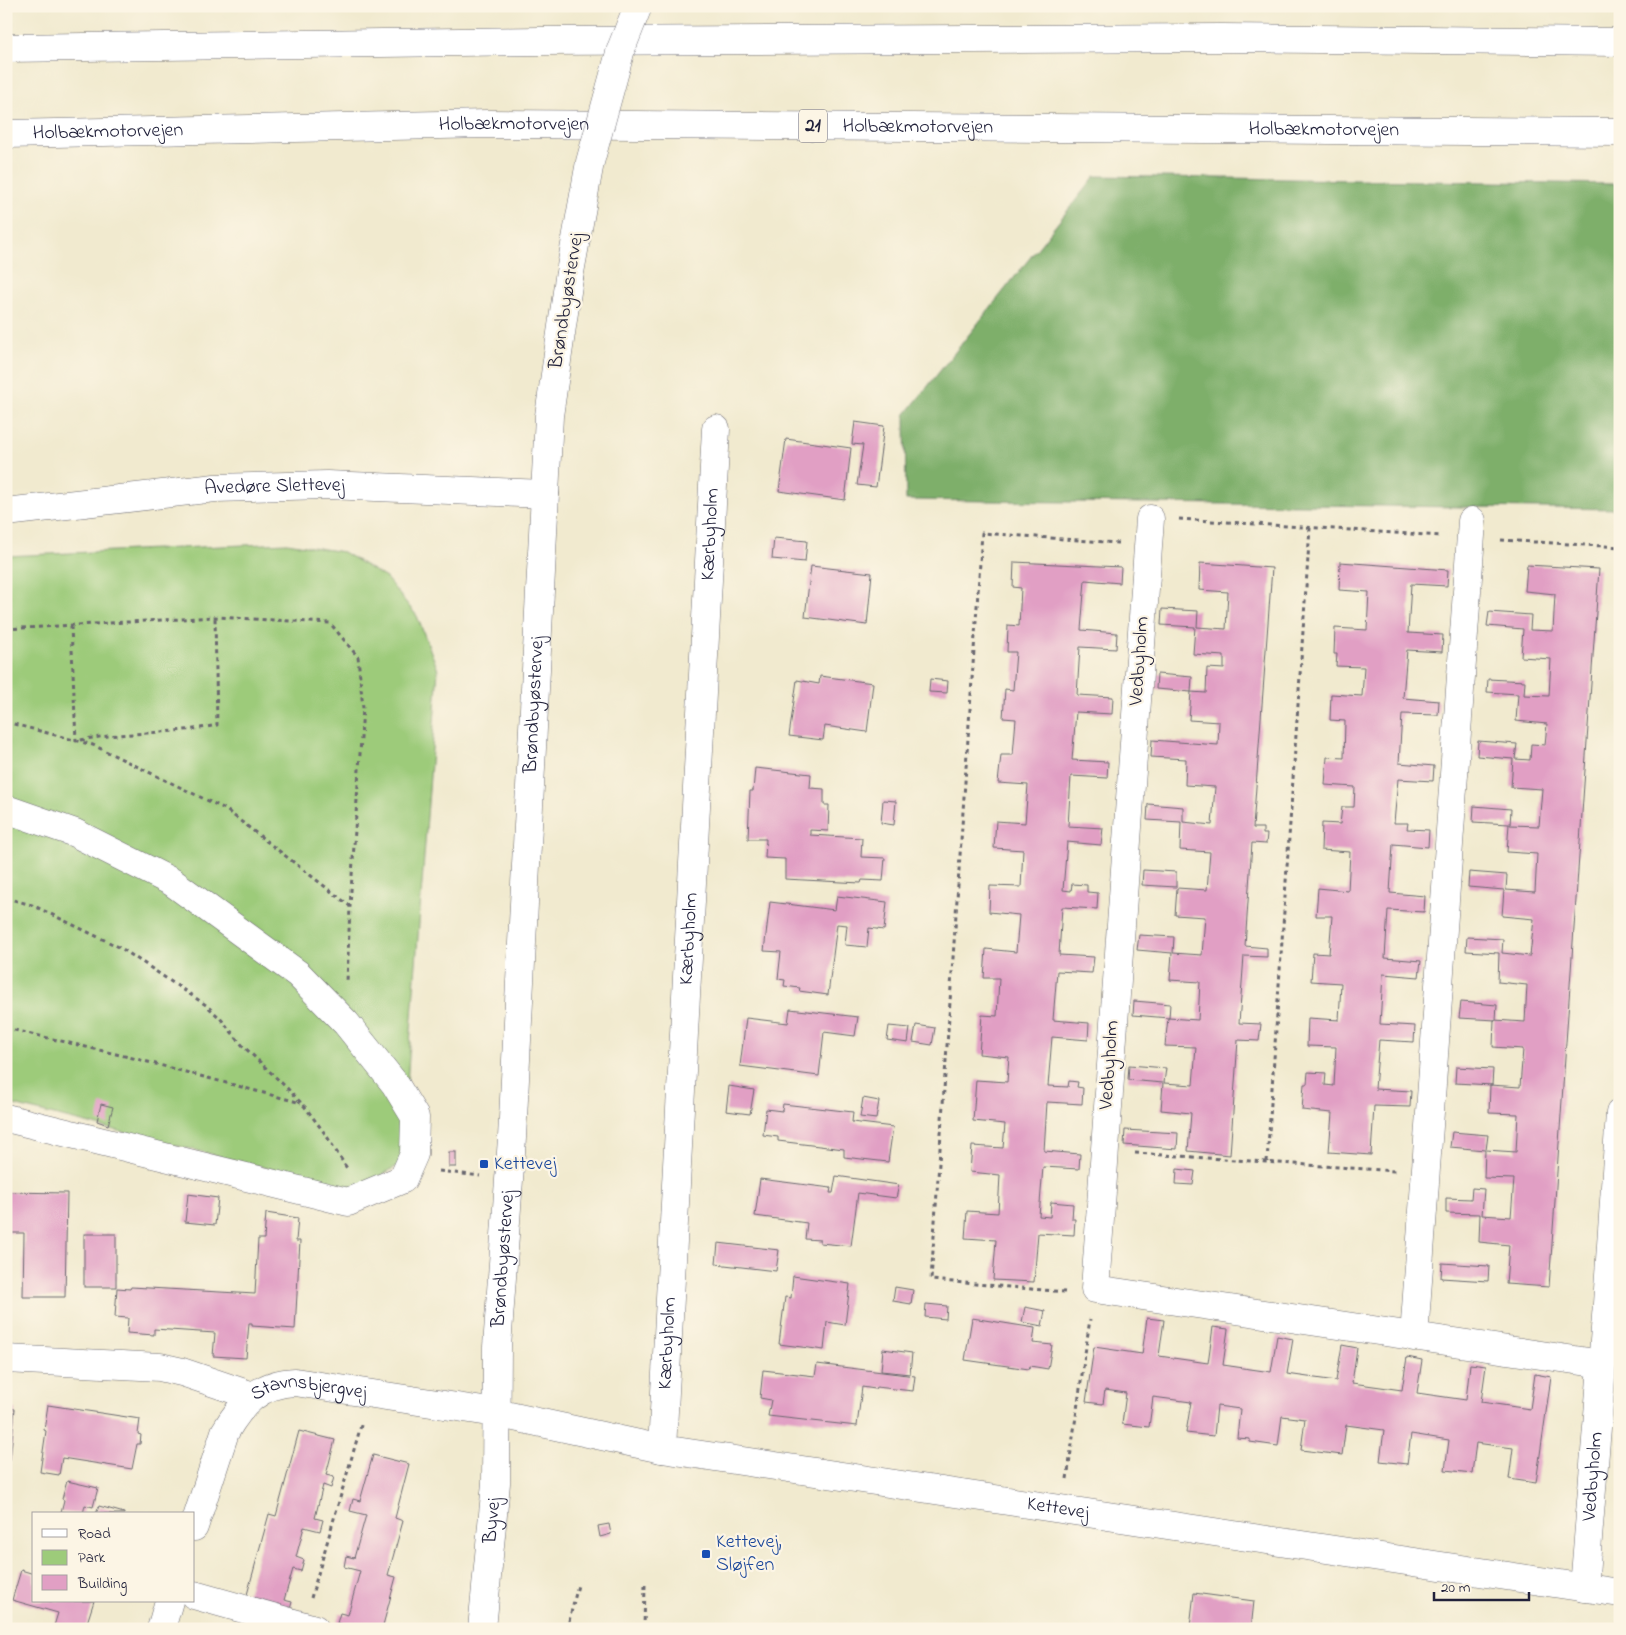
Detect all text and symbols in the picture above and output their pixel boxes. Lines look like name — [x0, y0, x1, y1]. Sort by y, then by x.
street label: Holbækmotorvejen — [438, 109, 589, 140]
road number: 21 — [799, 110, 827, 142]
street label: Holbækmotorvejen — [843, 112, 993, 142]
street label: Holbækmotorvejen — [1249, 115, 1399, 145]
street label: Holbækmotorvejen — [32, 116, 184, 148]
street label: Brøndbyøstervej — [542, 230, 592, 372]
street label: Avedøre Slettevej — [203, 470, 346, 504]
street label: Kærbyholm — [693, 487, 727, 581]
street label: Vedbyholm — [1122, 615, 1158, 708]
street label: Brøndbyøstervej — [516, 634, 552, 775]
street label: Kærbyholm — [672, 892, 706, 986]
street label: Vedbyholm — [1092, 1019, 1128, 1112]
place label: Kettevej — [494, 1150, 557, 1179]
marker: Kettevej — [478, 1158, 490, 1170]
street label: Brøndbyøstervej — [484, 1188, 523, 1329]
street label: Kærbyholm — [651, 1296, 685, 1390]
street label: Stavnsbjergvej — [245, 1367, 370, 1409]
street label: Vedbyholm — [1575, 1431, 1611, 1523]
street label: Kettevej — [1025, 1490, 1092, 1528]
street label: Byvej — [476, 1495, 509, 1546]
legend — [32, 1512, 195, 1602]
text: Road — [78, 1523, 111, 1545]
place label: Kettevej, Sløjfen — [716, 1528, 782, 1580]
text: Park — [78, 1547, 106, 1569]
marker: Kettevej, Sløjfen — [700, 1548, 712, 1560]
scale bar — [1434, 1570, 1528, 1602]
text: Building — [77, 1573, 127, 1596]
text: 20 m — [1441, 1577, 1471, 1599]

